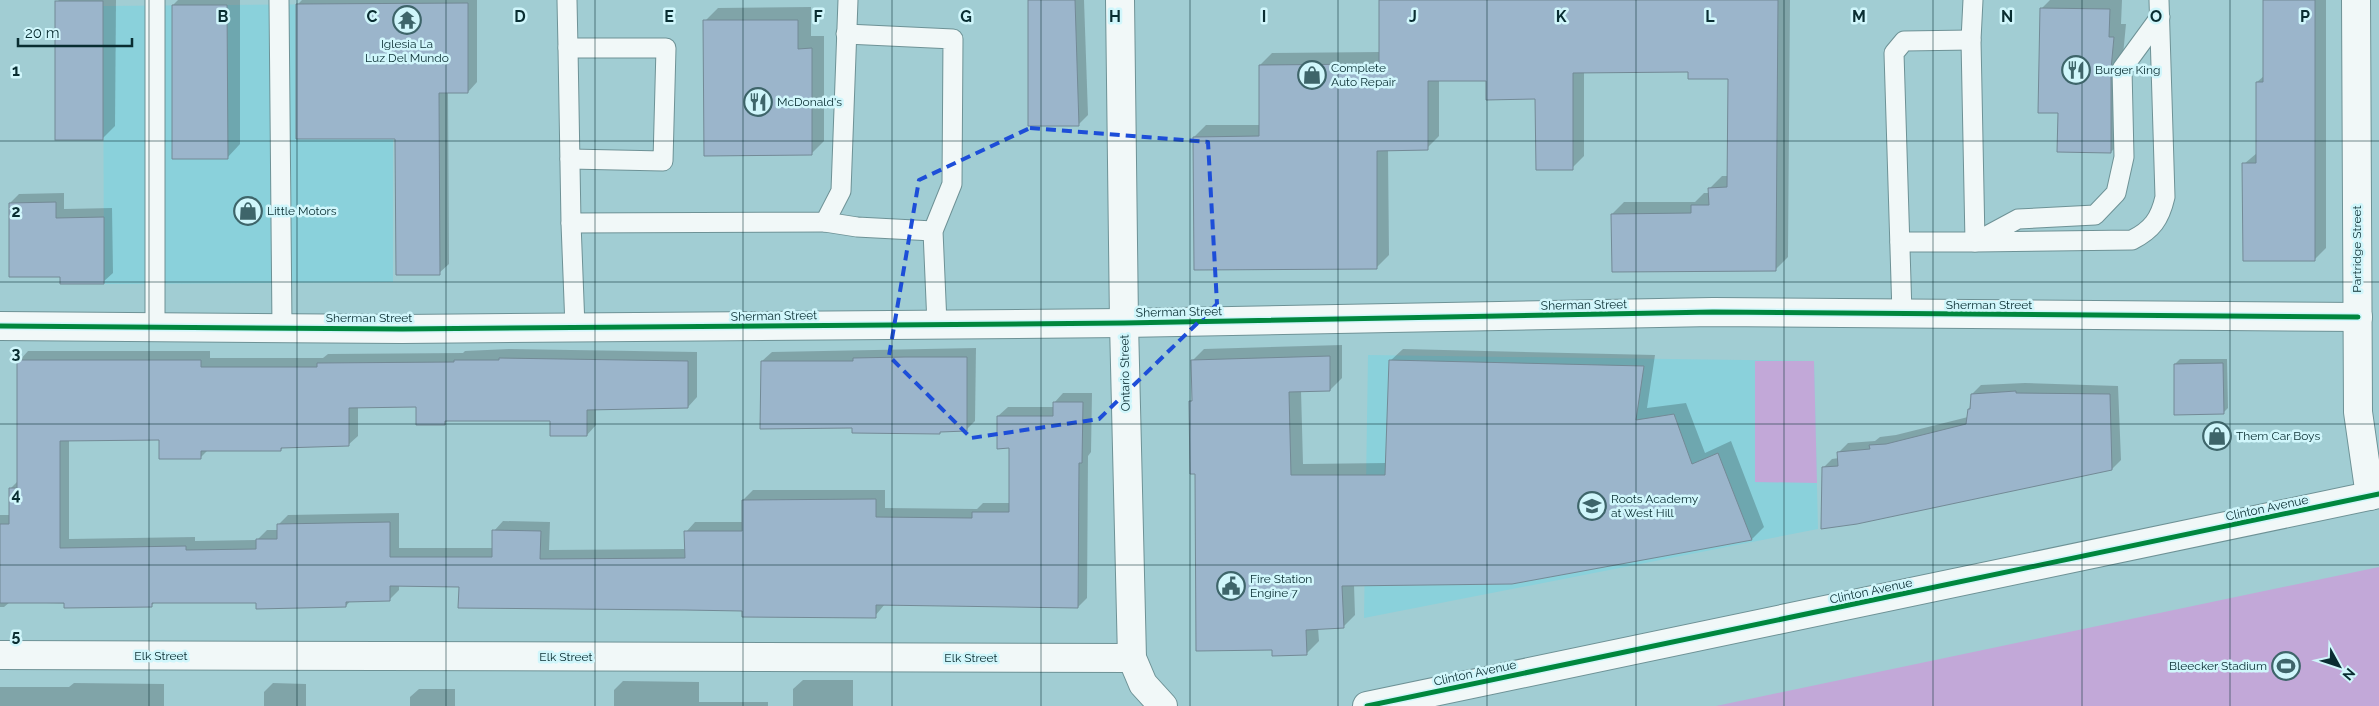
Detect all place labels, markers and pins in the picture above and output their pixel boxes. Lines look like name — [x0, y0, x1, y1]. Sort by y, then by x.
temple icon: Iglesia La Luz Del Mundo — [392, 5, 422, 35]
place label: Iglesia La Luz Del Mundo — [365, 37, 449, 65]
restaurant icon: Burger King — [2061, 55, 2091, 85]
shop icon: Complete Auto Repair — [1297, 60, 1327, 90]
place label: Complete Auto Repair — [1331, 61, 1396, 89]
place label: Burger King — [2095, 63, 2160, 77]
restaurant icon: McDonald's — [743, 87, 773, 117]
place label: McDonald's — [777, 95, 842, 109]
shop icon: Little Motors — [233, 196, 263, 226]
place label: Little Motors — [267, 204, 337, 218]
shop icon: Them Car Boys — [2202, 421, 2232, 451]
place label: Them Car Boys — [2236, 429, 2320, 443]
school or university icon: Roots Academy at West Hill — [1577, 491, 1607, 521]
place label: Roots Academy at West Hill — [1611, 492, 1699, 520]
public building icon: Fire Station Engine 7 — [1216, 571, 1246, 601]
place label: Fire Station Engine 7 — [1250, 572, 1312, 600]
sports icon: Bleecker Stadium — [2271, 651, 2301, 681]
place label: Bleecker Stadium — [2169, 659, 2267, 673]

